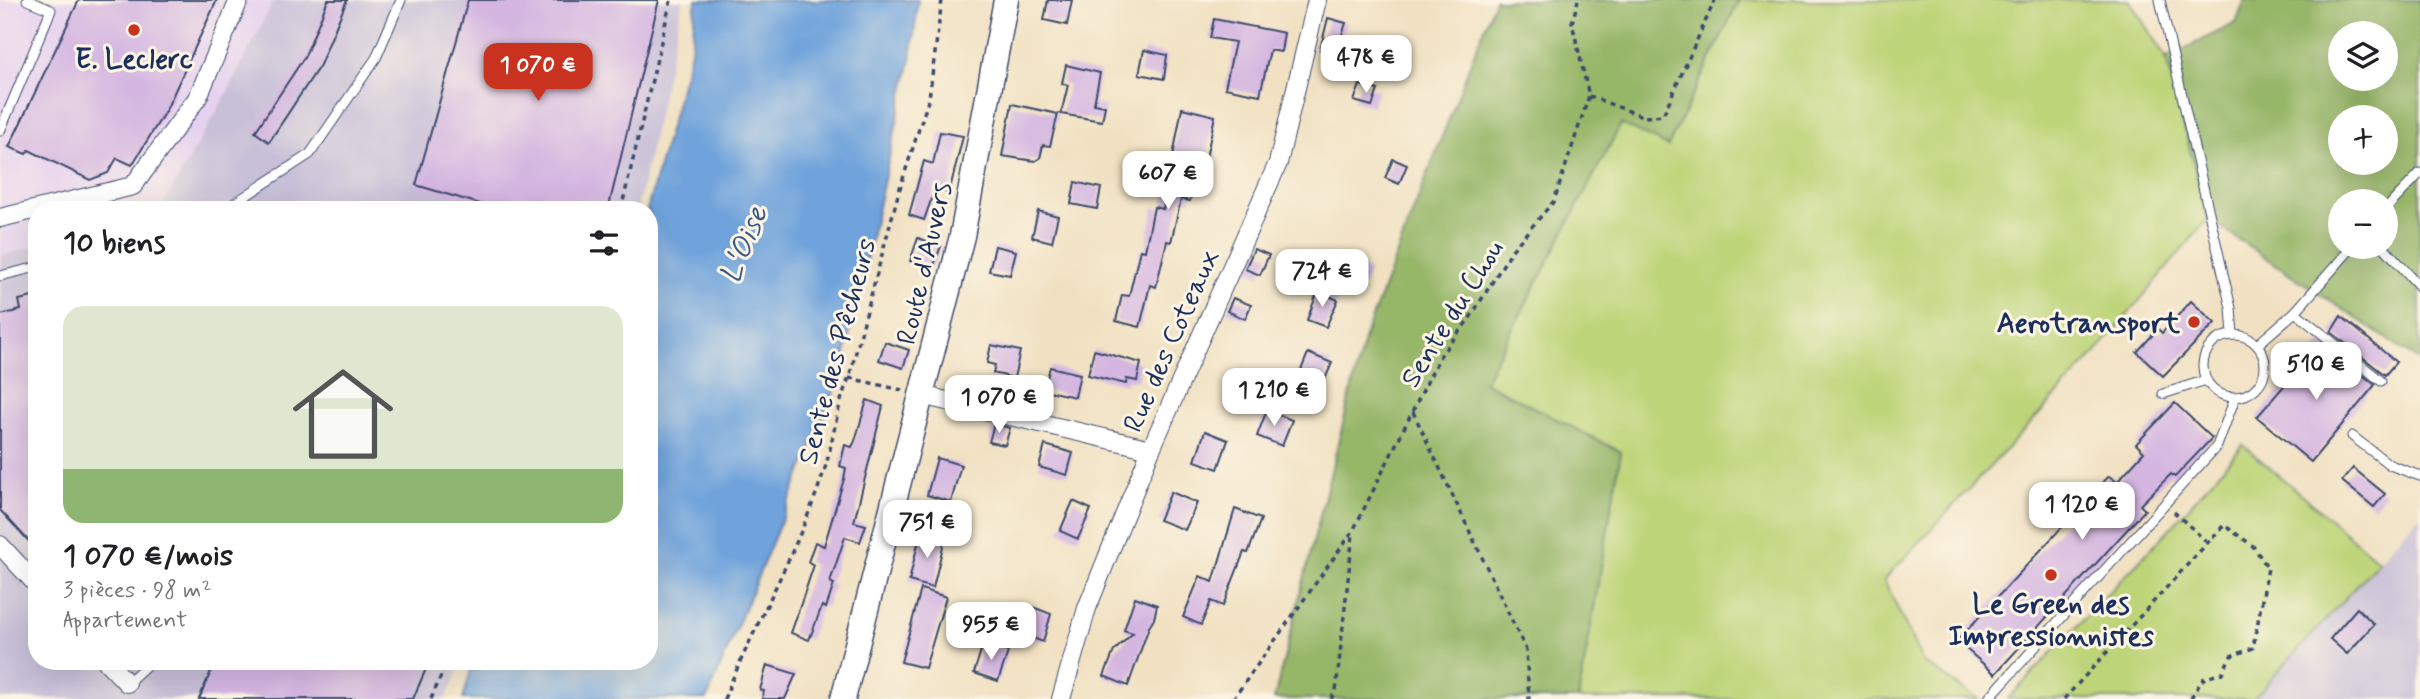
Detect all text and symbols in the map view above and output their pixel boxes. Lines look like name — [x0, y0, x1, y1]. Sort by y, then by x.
map controls — [2328, 21, 2398, 259]
button: layers — [2328, 21, 2398, 91]
marker: E. Leclerc — [126, 22, 142, 38]
pin: 478 € — [1317, 36, 1415, 95]
place label: E. Leclerc — [75, 42, 193, 79]
pin: 1 070 € — [473, 43, 603, 103]
text: 478 € — [1337, 43, 1395, 73]
text: 1 070 € — [500, 51, 576, 81]
button: + — [2328, 105, 2398, 175]
pin: 607 € — [1119, 152, 1217, 211]
text: 607 € — [1138, 159, 1198, 189]
street label: Route d'Auvers — [889, 179, 962, 348]
button: − — [2328, 189, 2398, 259]
water label: L'Oise — [711, 200, 778, 289]
text: 10 biens — [63, 224, 165, 263]
icon: filters — [585, 224, 623, 262]
street label: Sente du Chou — [1393, 233, 1513, 395]
street label: Sente des Pêcheurs — [790, 234, 886, 469]
street label: Rue des Coteaux — [1115, 244, 1229, 438]
pin: 724 € — [1273, 250, 1371, 309]
text: 724 € — [1292, 257, 1352, 287]
place label: Aerotransport — [1997, 306, 2181, 343]
marker: Aerotransport — [2186, 314, 2202, 330]
pin: 510 € — [2267, 342, 2365, 402]
text: 510 € — [2287, 350, 2345, 380]
icon: home — [280, 351, 406, 477]
pin: 1 210 € — [1209, 368, 1339, 428]
pin: 1 070 € — [934, 376, 1064, 435]
text: 1 210 € — [1238, 376, 1310, 406]
text: 1 070 € — [961, 383, 1037, 413]
pin: 1 120 € — [2017, 482, 2147, 542]
text: 1 120 € — [2045, 490, 2119, 520]
pin: 751 € — [878, 500, 976, 560]
text: 751 € — [899, 508, 955, 538]
text: 1 070 €/mois — [63, 537, 233, 576]
marker: Le Green des Impressionnistes — [2043, 567, 2059, 583]
text: 3 pièces · 98 m² — [63, 576, 212, 606]
place label: Le Green des Impressionnistes — [1948, 587, 2154, 656]
pin: 955 € — [942, 602, 1040, 662]
text: Appartement — [63, 606, 187, 636]
text: 955 € — [962, 610, 1020, 640]

